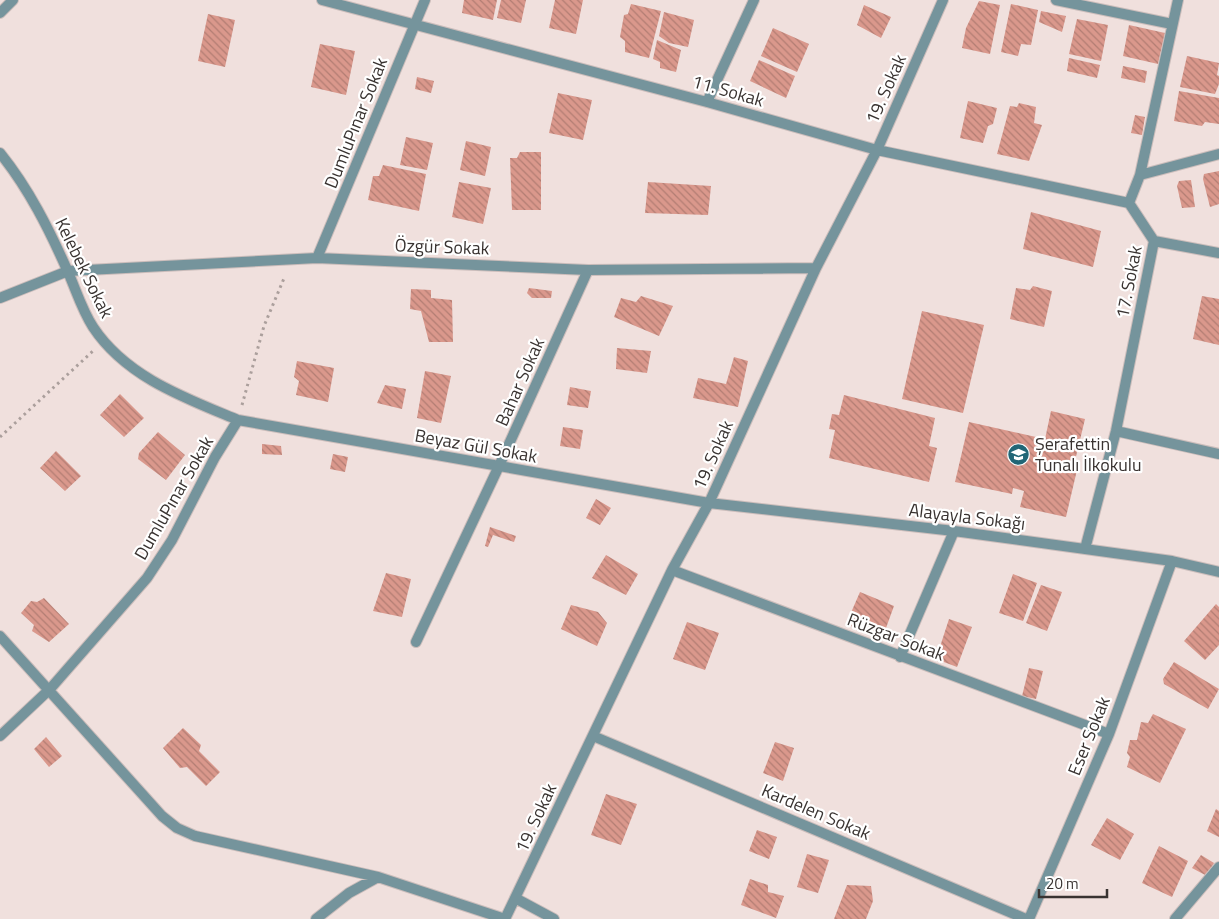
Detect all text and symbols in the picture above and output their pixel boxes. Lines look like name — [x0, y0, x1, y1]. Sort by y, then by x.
street label: 19. Sokak — [858, 49, 913, 128]
street label: DumluPınar Sokak — [317, 53, 394, 192]
street label: 11. Sokak — [689, 67, 768, 114]
street label: Kelebek Sokak — [48, 213, 121, 323]
street label: Özgür Sokak — [394, 231, 490, 262]
street label: 17. Sokak — [1108, 243, 1149, 321]
street label: Bahar Sokak — [488, 333, 551, 430]
street label: 19. Sokak — [685, 415, 740, 494]
street label: Beyaz Gül Sokak — [413, 421, 540, 470]
place label: Şerafettin Tunalı İlkokulu — [1035, 430, 1142, 478]
street label: DumluPınar Sokak — [127, 431, 220, 565]
school or university icon: Şerafettin Tunalı İlkokulu — [1007, 442, 1031, 466]
street label: Alayayla Sokağı — [907, 496, 1027, 537]
street label: Rüzgar Sokak — [843, 606, 949, 668]
street label: Eser Sokak — [1060, 692, 1117, 779]
street label: Kardelen Sokak — [757, 776, 875, 847]
street label: 19. Sokak — [508, 778, 563, 857]
scale bar — [1039, 866, 1106, 898]
text: 20 m — [1046, 872, 1079, 895]

